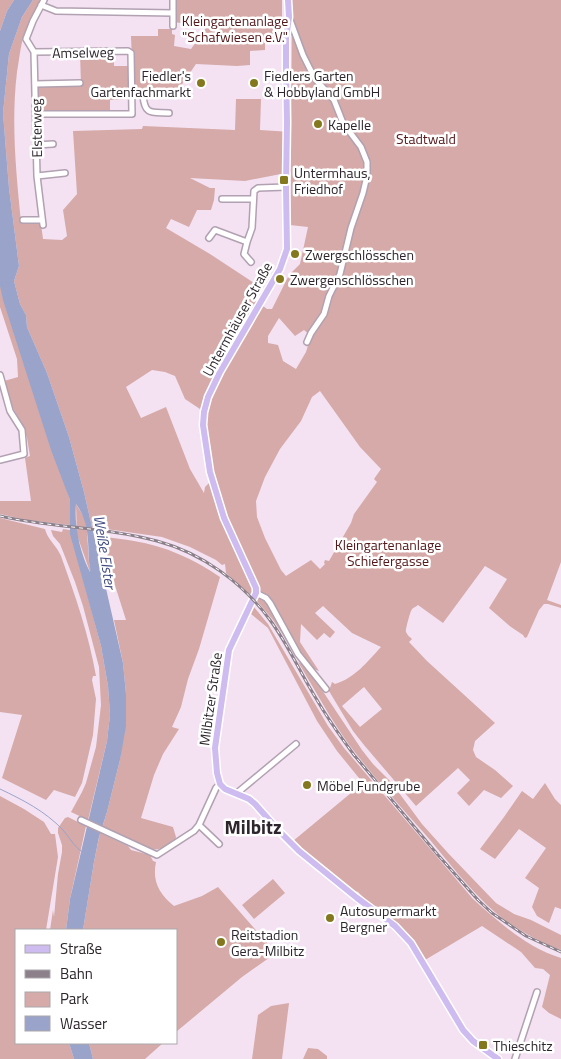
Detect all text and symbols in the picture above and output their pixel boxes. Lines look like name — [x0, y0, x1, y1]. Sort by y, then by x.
park label: Kleingartenanlage "Schafwiesen e.V." — [182, 10, 288, 47]
street label: Amselweg — [52, 41, 114, 63]
place label: Fiedler's Gartenfachmarkt — [91, 65, 191, 102]
place label: Fiedlers Garten & Hobbyland GmbH — [264, 65, 380, 102]
marker: Fiedler's Gartenfachmarkt — [195, 77, 207, 89]
marker: Fiedlers Garten & Hobbyland GmbH — [248, 77, 260, 89]
street label: Elsterweg — [25, 98, 47, 158]
place label: Kapelle — [328, 114, 371, 135]
marker: Kapelle — [312, 118, 324, 130]
park label: Stadtwald — [396, 128, 456, 149]
place label: Untermhaus, Friedhof — [294, 162, 371, 199]
marker: Untermhaus, Friedhof — [278, 174, 290, 186]
place label: Zwergschlösschen — [305, 244, 414, 265]
marker: Zwergschlösschen — [289, 248, 301, 260]
street label: Untermhäuser Straße — [197, 258, 277, 380]
place label: Zwergenschlösschen — [290, 269, 414, 290]
marker: Zwergenschlösschen — [274, 273, 286, 285]
water label: Weiße Elster — [88, 514, 123, 593]
park label: Kleingartenanlage Schiefergasse — [335, 534, 441, 571]
street label: Milbitzer Straße — [193, 651, 227, 747]
place label: Möbel Fundgrube — [317, 775, 420, 796]
marker: Möbel Fundgrube — [301, 779, 313, 791]
district label: Milbitz — [224, 812, 282, 841]
place label: Autosupermarkt Bergner — [340, 900, 437, 937]
marker: Autosupermarkt Bergner — [324, 912, 336, 924]
place label: Reitstadion Gera-Milbitz — [231, 924, 304, 961]
legend — [15, 929, 178, 1044]
marker: Reitstadion Gera-Milbitz — [215, 936, 227, 948]
text: Straße — [60, 937, 102, 960]
text: Bahn — [60, 962, 93, 985]
text: Park — [60, 987, 89, 1010]
text: Wasser — [60, 1012, 107, 1035]
place label: Thieschitz — [493, 1035, 553, 1056]
marker: Thieschitz — [477, 1039, 489, 1051]

